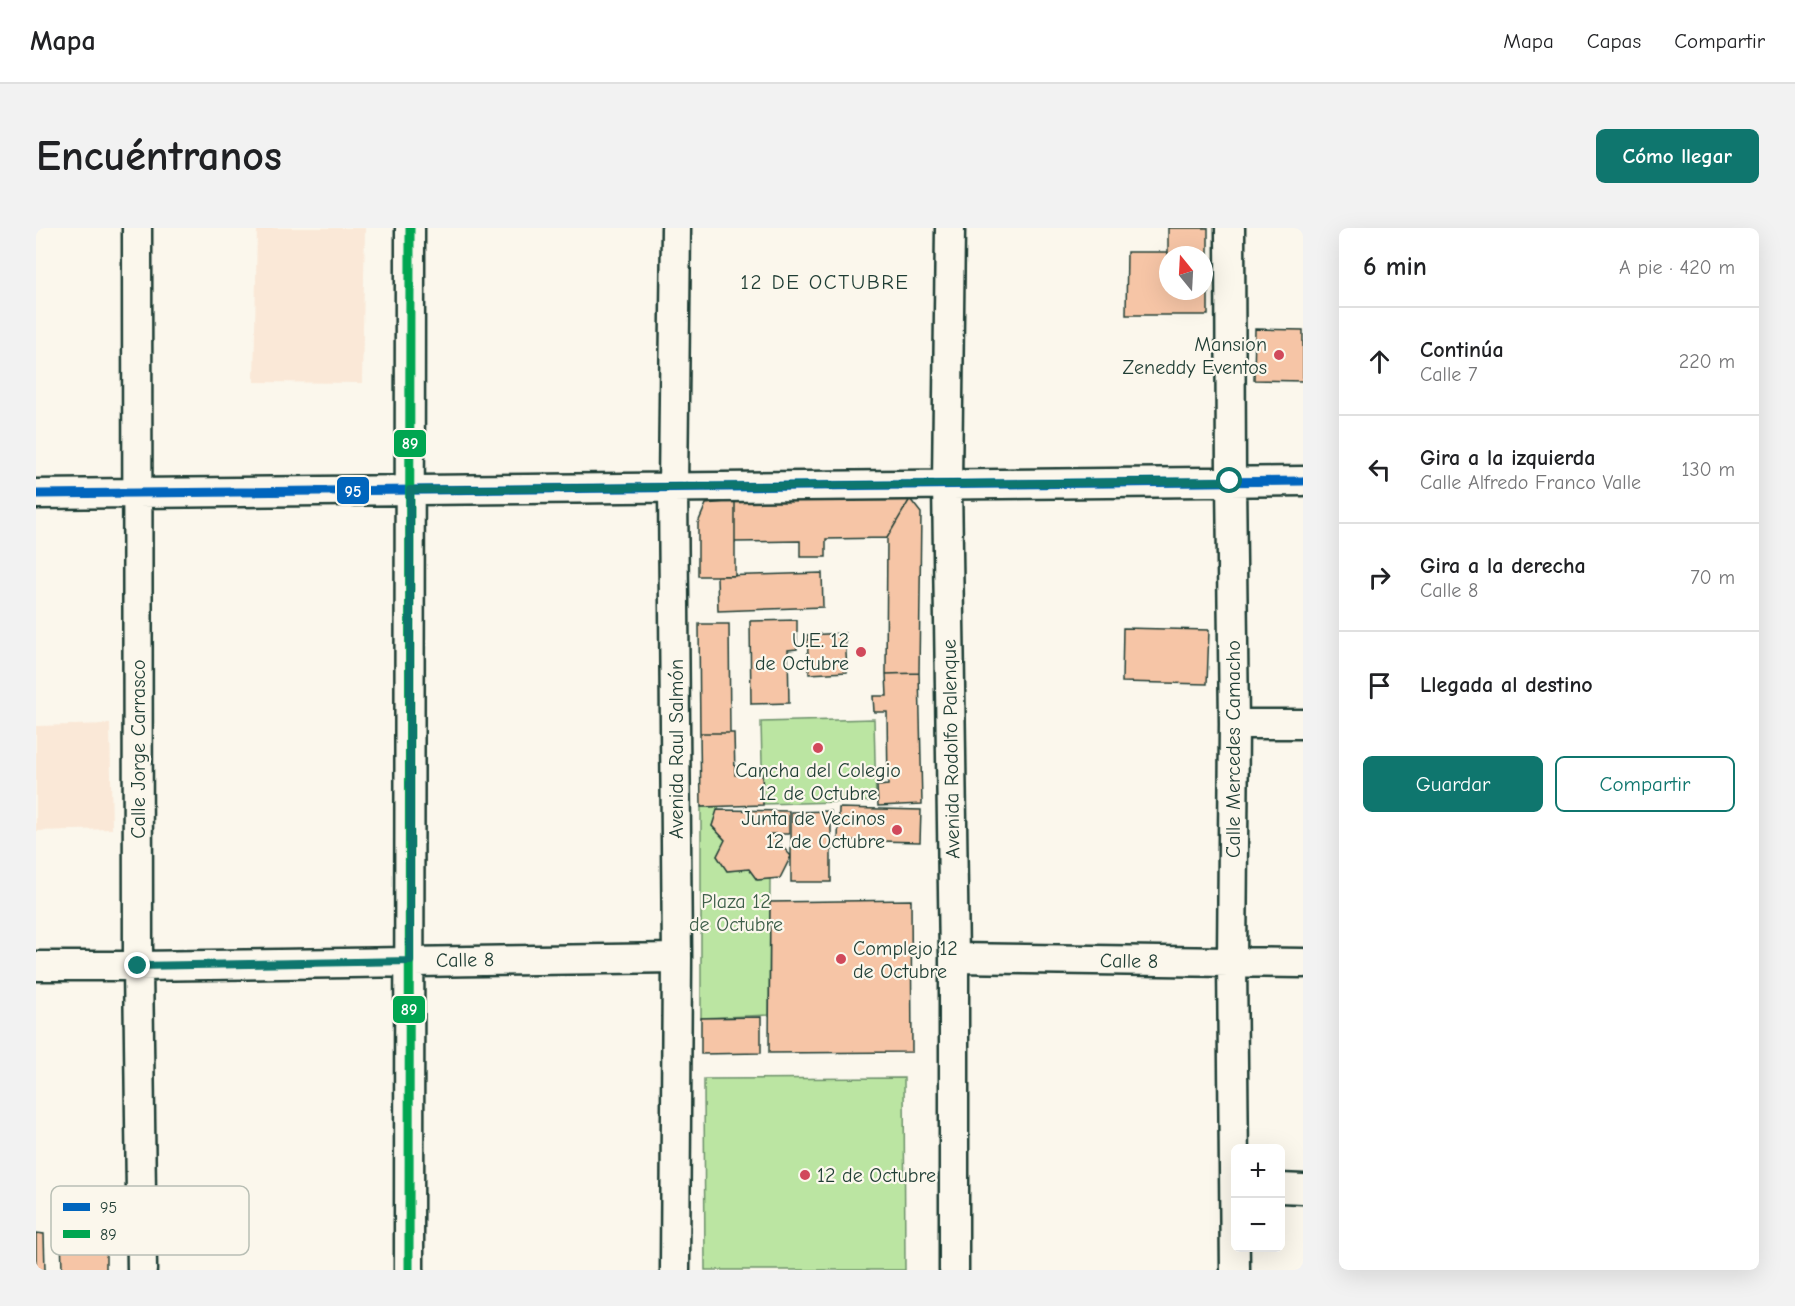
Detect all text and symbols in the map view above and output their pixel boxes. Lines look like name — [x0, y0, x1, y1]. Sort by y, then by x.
text: Mapa — [30, 25, 96, 57]
text: Mapa — [1503, 29, 1554, 53]
text: Capas — [1587, 29, 1641, 53]
text: Compartir — [1674, 29, 1765, 53]
button: Cómo llegar — [1596, 129, 1759, 183]
text: Encuéntranos — [36, 132, 282, 181]
north arrow — [1159, 246, 1213, 300]
text: 6 min — [1363, 252, 1427, 282]
text: A pie · 420 m — [1619, 256, 1735, 279]
district label: 12 DE OCTUBRE — [741, 270, 909, 294]
place label: Mansion Zeneddy Eventos — [1122, 333, 1267, 379]
text: Continúa — [1420, 337, 1504, 363]
icon: ahead — [1363, 345, 1396, 378]
marker: Mansion Zeneddy Eventos — [1272, 348, 1286, 362]
text: 220 m — [1679, 350, 1735, 373]
text: Calle 7 — [1420, 363, 1478, 386]
line badge: 89 — [393, 429, 427, 458]
text: 89 — [402, 435, 418, 453]
text: Gira a la izquierda — [1420, 445, 1595, 471]
icon: left — [1363, 453, 1396, 486]
text: 130 m — [1682, 458, 1735, 481]
route start — [1216, 467, 1242, 493]
text: Calle Alfredo Franco Valle — [1420, 471, 1641, 494]
line badge: 95 — [336, 476, 370, 505]
text: 95 — [345, 483, 361, 501]
text: Gira a la derecha — [1420, 553, 1586, 579]
icon: right — [1363, 561, 1396, 594]
text: 70 m — [1690, 566, 1735, 589]
text: Calle 8 — [1420, 579, 1478, 602]
place label: U.E. 12 de Octubre — [755, 629, 849, 675]
street label: Avenida Rodolfo Palenque — [938, 639, 964, 859]
street label: Calle Mercedes Camacho — [1222, 640, 1245, 858]
marker: U.E. 12 de Octubre — [854, 645, 868, 659]
street label: Calle Jorge Carrasco — [127, 659, 150, 839]
street label: Avenida Raul Salmón — [665, 659, 688, 839]
icon: arrive — [1363, 669, 1396, 702]
text: Llegada al destino — [1420, 672, 1593, 698]
marker: Cancha del Colegio 12 de Octubre — [811, 741, 825, 755]
button: Guardar — [1363, 756, 1543, 812]
button: Compartir — [1555, 756, 1735, 812]
place label: Cancha del Colegio 12 de Octubre — [735, 759, 901, 805]
place label: Junta de Vecinos 12 de Octubre — [742, 807, 885, 853]
marker: Junta de Vecinos 12 de Octubre — [890, 823, 904, 837]
park label: Plaza 12 de Octubre — [689, 890, 783, 936]
place label: Complejo 12 de Octubre — [853, 937, 958, 983]
street label: Calle 8 — [436, 948, 494, 972]
street label: Calle 8 — [1100, 949, 1158, 973]
route end — [124, 952, 150, 978]
marker: Complejo 12 de Octubre — [834, 952, 848, 966]
line badge: 89 — [392, 995, 426, 1024]
text: 89 — [401, 1001, 417, 1019]
map controls — [1231, 1144, 1285, 1252]
button: + — [1231, 1144, 1285, 1198]
place label: 12 de Octubre — [817, 1164, 936, 1187]
marker: 12 de Octubre — [798, 1168, 812, 1182]
legend — [51, 1186, 249, 1255]
button: − — [1231, 1198, 1285, 1252]
text: 95 — [100, 1199, 117, 1217]
text: 89 — [100, 1226, 117, 1244]

